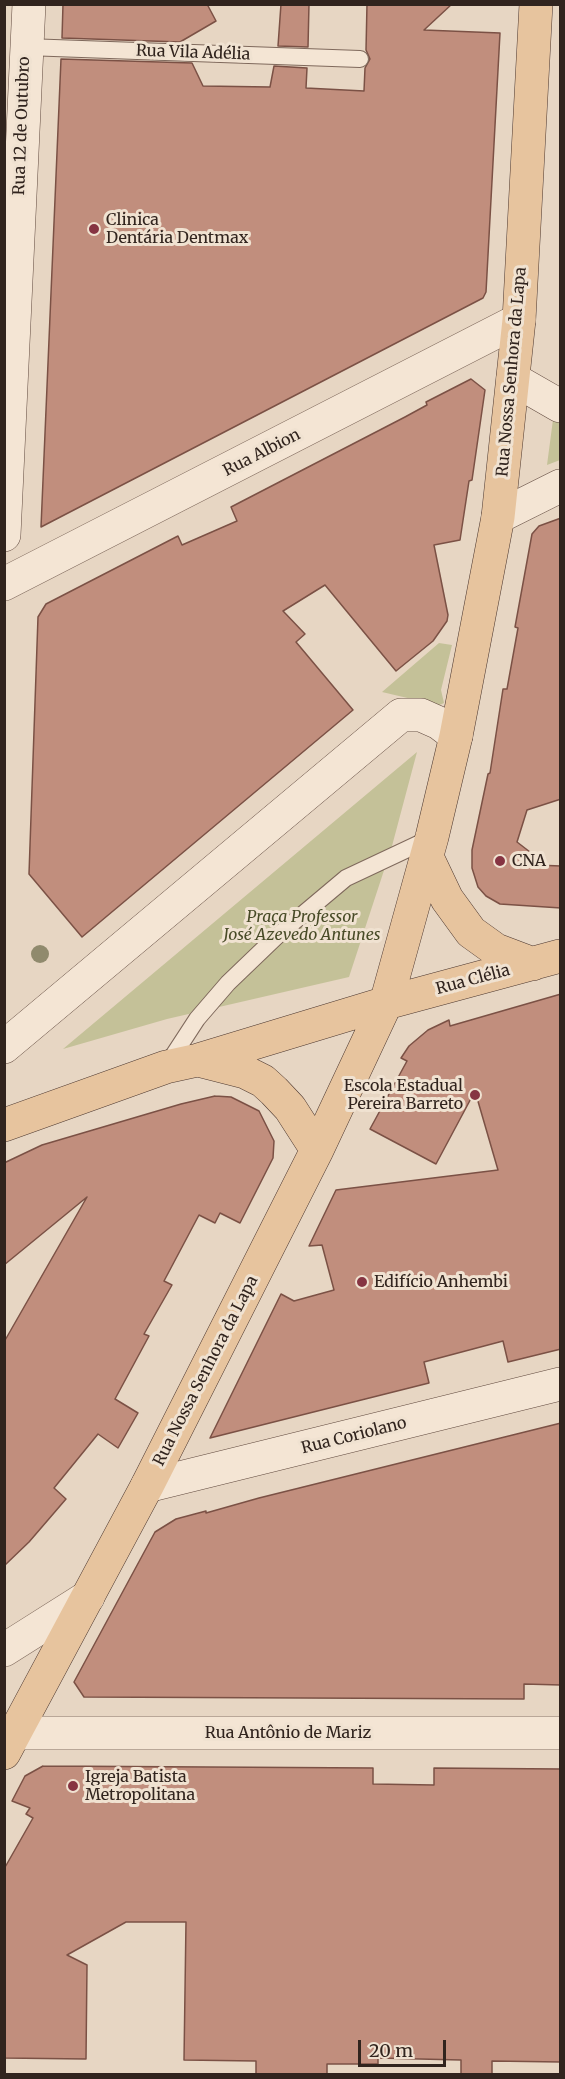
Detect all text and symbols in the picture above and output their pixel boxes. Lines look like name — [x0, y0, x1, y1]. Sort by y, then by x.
street label: Rua Vila Adélia — [136, 41, 250, 65]
street label: Rua 12 de Outubro — [10, 56, 34, 196]
place label: Clinica Dentária Dentmax — [106, 210, 248, 248]
marker: Clinica Dentária Dentmax — [87, 222, 101, 236]
street label: Rua Nossa Senhora da Lapa — [493, 266, 531, 478]
street label: Rua Albion — [220, 425, 304, 481]
place label: CNA — [512, 851, 546, 871]
marker: CNA — [493, 854, 507, 868]
park label: Praça Professor José Azevedo Antunes — [223, 907, 381, 945]
street label: Rua Clélia — [434, 961, 512, 999]
place label: Escola Estadual Pereira Barreto — [344, 1076, 463, 1114]
marker: Escola Estadual Pereira Barreto — [468, 1088, 482, 1102]
place label: Edifício Anhembi — [374, 1272, 508, 1292]
street label: Rua Nossa Senhora da Lapa — [150, 1273, 262, 1469]
marker: Edifício Anhembi — [355, 1275, 369, 1289]
street label: Rua Coriolano — [299, 1414, 409, 1458]
street label: Rua Antônio de Mariz — [205, 1723, 371, 1743]
place label: Igreja Batista Metropolitana — [85, 1767, 195, 1805]
marker: Igreja Batista Metropolitana — [66, 1779, 80, 1793]
scale bar — [361, 2028, 450, 2066]
text: 20 m — [369, 2039, 413, 2062]

